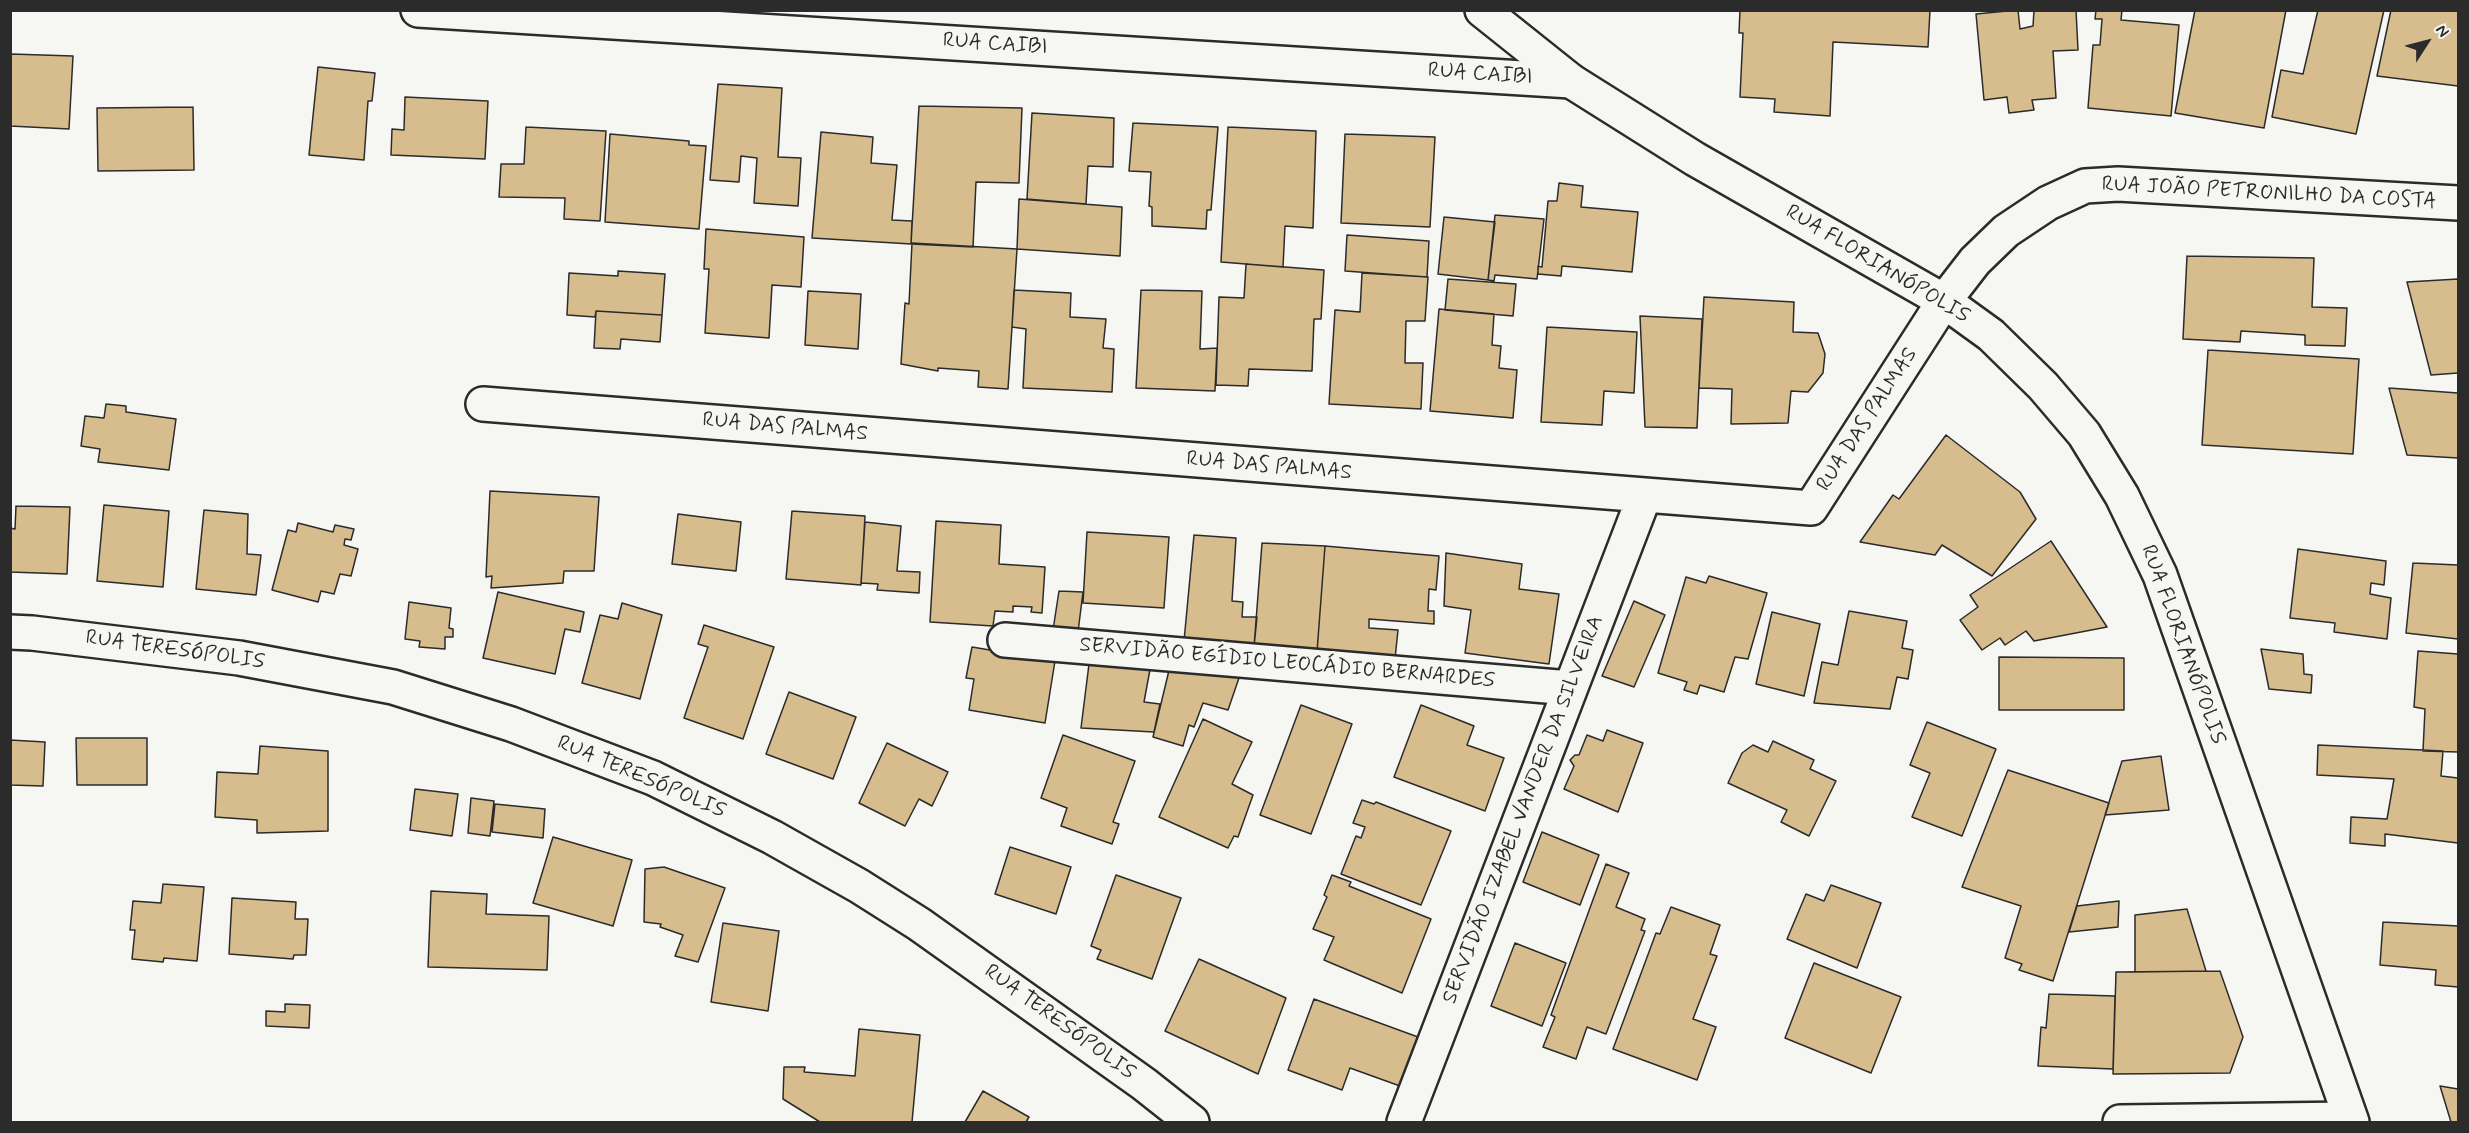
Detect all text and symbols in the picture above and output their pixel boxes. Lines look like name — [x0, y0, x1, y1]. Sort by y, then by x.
north arrow — [2397, 12, 2457, 72]
text: N — [2430, 21, 2454, 42]
street label: RUA CAIBI — [942, 29, 1048, 61]
street label: RUA CAIBI — [1427, 59, 1533, 91]
street label: RUA JOÃO PETRONILHO DA COSTA — [2101, 173, 2437, 215]
street label: RUA FLORIANÓPOLIS — [1780, 200, 1974, 330]
street label: RUA DAS PALMAS — [1812, 344, 1924, 496]
street label: RUA DAS PALMAS — [701, 408, 869, 448]
street label: RUA DAS PALMAS — [1185, 447, 1353, 487]
street label: RUA FLORIANÓPOLIS — [2134, 542, 2230, 748]
street label: SERVIDÃO IZABEL VANDER DA SILVEIRA — [1438, 612, 1610, 1008]
street label: RUA TERESÓPOLIS — [84, 626, 266, 676]
street label: SERVIDÃO EGÍDIO LEOCÁDIO BERNARDES — [1078, 633, 1496, 695]
street label: RUA TERESÓPOLIS — [553, 731, 729, 825]
street label: RUA TERESÓPOLIS — [979, 960, 1139, 1086]

